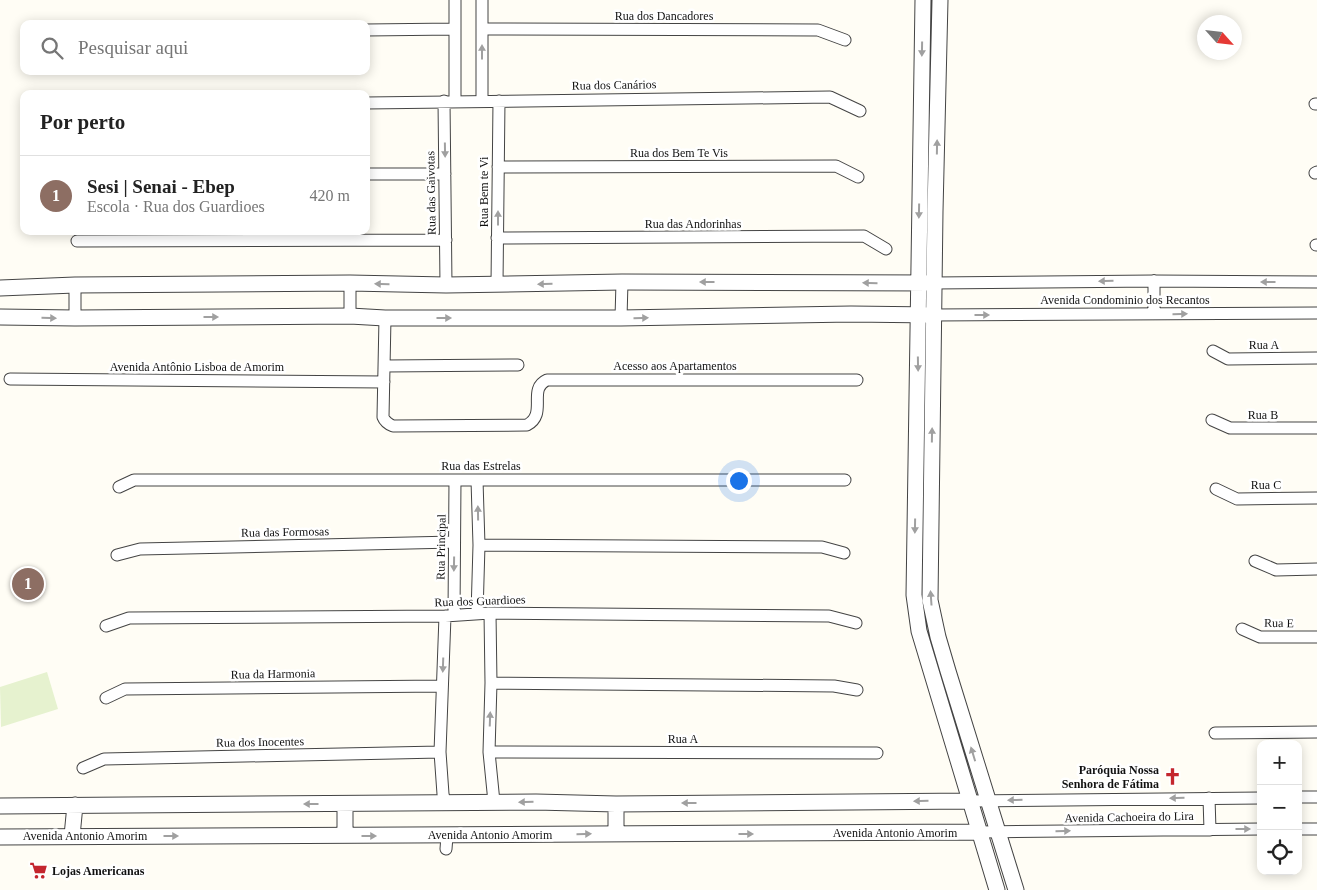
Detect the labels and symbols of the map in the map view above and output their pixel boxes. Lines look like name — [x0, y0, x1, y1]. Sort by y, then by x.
street label: Rua dos Dancadores — [615, 9, 714, 23]
north arrow — [1197, 15, 1242, 60]
one-way arrow — [918, 41, 926, 57]
one-way arrow — [478, 44, 486, 60]
street label: Rua dos Canários — [572, 77, 657, 93]
one-way arrow — [933, 138, 941, 154]
one-way arrow — [441, 142, 449, 158]
street label: Rua dos Bem Te Vis — [630, 146, 728, 160]
street label: Rua das Gaivotas — [423, 151, 439, 235]
street label: Rua Bem te Vi — [477, 156, 491, 227]
one-way arrow — [915, 203, 923, 219]
one-way arrow — [494, 210, 502, 226]
street label: Rua das Andorinhas — [645, 217, 742, 231]
one-way arrow — [1098, 277, 1114, 285]
one-way arrow — [699, 278, 715, 286]
one-way arrow — [861, 278, 877, 286]
one-way arrow — [1260, 278, 1276, 286]
one-way arrow — [374, 280, 390, 288]
one-way arrow — [536, 280, 552, 288]
street label: Avenida Condominio dos Recantos — [1040, 293, 1210, 307]
one-way arrow — [1172, 310, 1188, 318]
one-way arrow — [975, 311, 991, 319]
one-way arrow — [203, 313, 219, 321]
one-way arrow — [633, 313, 649, 321]
one-way arrow — [41, 314, 57, 322]
one-way arrow — [436, 314, 452, 322]
street label: Rua A — [1249, 338, 1279, 352]
one-way arrow — [914, 356, 922, 372]
street label: Acesso aos Apartamentos — [613, 359, 737, 373]
street label: Avenida Antônio Lisboa de Amorim — [110, 360, 285, 374]
street label: Rua B — [1248, 408, 1278, 422]
one-way arrow — [928, 427, 936, 443]
street label: Rua das Estrelas — [441, 459, 521, 473]
your location — [726, 468, 752, 494]
street label: Rua C — [1251, 478, 1281, 492]
one-way arrow — [474, 504, 482, 520]
street label: Rua Principal — [433, 513, 449, 580]
one-way arrow — [911, 518, 919, 534]
street label: Rua das Formosas — [241, 524, 329, 540]
one-way arrow — [450, 556, 458, 572]
pin: 1 — [12, 565, 44, 603]
one-way arrow — [926, 589, 934, 605]
street label: Rua dos Guardioes — [434, 592, 526, 610]
street label: Rua E — [1264, 616, 1294, 630]
one-way arrow — [439, 657, 447, 673]
street label: Rua da Harmonia — [231, 666, 316, 682]
one-way arrow — [486, 710, 494, 726]
street label: Rua A — [668, 732, 698, 746]
street label: Rua dos Inocentes — [216, 734, 304, 750]
one-way arrow — [969, 747, 977, 762]
place label: Paróquia Nossa Senhora de Fátima — [1062, 763, 1159, 791]
church icon: Paróquia Nossa Senhora de Fátima — [1163, 767, 1183, 787]
one-way arrow — [1169, 794, 1185, 802]
one-way arrow — [1006, 797, 1022, 805]
one-way arrow — [518, 798, 534, 806]
one-way arrow — [913, 798, 929, 806]
one-way arrow — [681, 799, 697, 807]
one-way arrow — [303, 800, 319, 808]
street label: Avenida Cachoeira do Lira — [1064, 809, 1194, 825]
one-way arrow — [1236, 825, 1252, 833]
street label: Avenida Antonio Amorim — [833, 826, 958, 840]
one-way arrow — [1056, 827, 1072, 835]
street label: Avenida Antonio Amorim — [428, 828, 553, 842]
street label: Avenida Antonio Amorim — [23, 829, 148, 843]
one-way arrow — [576, 830, 592, 838]
one-way arrow — [738, 830, 754, 838]
one-way arrow — [163, 832, 179, 840]
one-way arrow — [361, 832, 377, 840]
supermarket icon: Lojas Americanas — [28, 861, 48, 881]
place label: Lojas Americanas — [52, 864, 145, 878]

